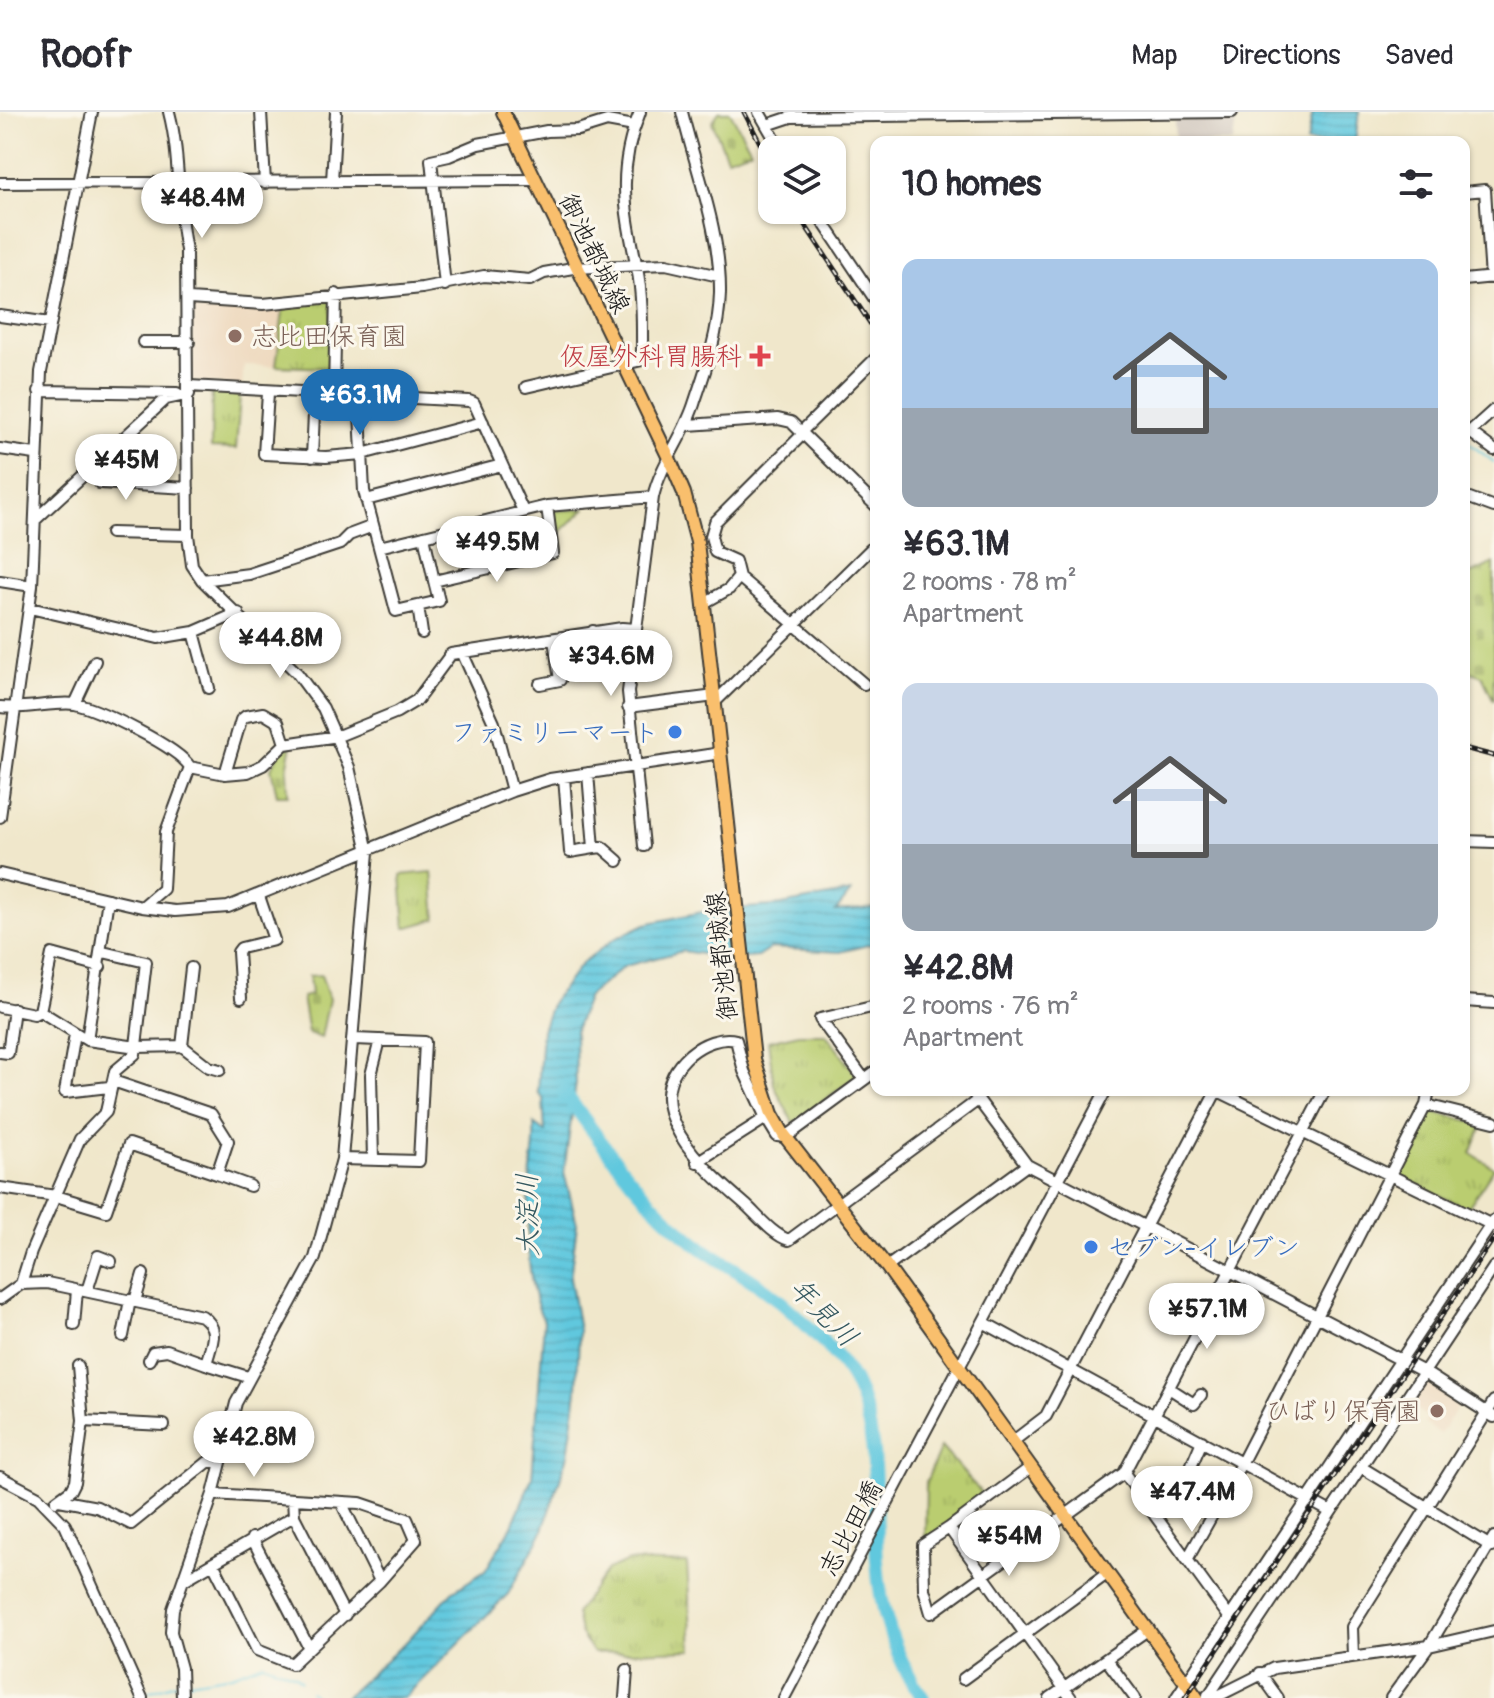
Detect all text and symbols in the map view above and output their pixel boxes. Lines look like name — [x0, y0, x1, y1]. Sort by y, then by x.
text: Roofr — [40, 31, 132, 79]
text: Map — [1131, 38, 1178, 73]
text: Directions — [1222, 38, 1341, 73]
text: Saved — [1385, 38, 1454, 73]
map controls — [758, 136, 846, 224]
button: layers — [758, 136, 846, 224]
icon: filters — [1394, 162, 1438, 206]
text: 10 homes — [902, 163, 1041, 206]
pin: ¥48.4M — [137, 172, 267, 240]
text: ¥48.4M — [159, 182, 245, 214]
street label: 御池都城線 — [551, 188, 637, 319]
icon: home — [1098, 311, 1242, 455]
place label: 志比田保育園 — [251, 321, 407, 353]
marker: 志比田保育園 — [226, 327, 244, 345]
place label: 仮屋外科胃腸科 — [560, 341, 742, 373]
marker: 仮屋外科胃腸科 — [749, 345, 771, 367]
pin: ¥63.1M — [295, 369, 425, 437]
text: ¥63.1M — [319, 379, 401, 411]
pin: ¥45M — [79, 434, 173, 502]
text: ¥45M — [93, 444, 159, 476]
pin: ¥49.5M — [432, 516, 562, 584]
text: ¥63.1M — [902, 523, 1010, 566]
text: ¥49.5M — [454, 526, 540, 558]
text: 2 rooms · 78 m² — [902, 566, 1077, 598]
text: Apartment — [902, 598, 1023, 630]
pin: ¥44.8M — [215, 612, 345, 680]
text: ¥44.8M — [237, 622, 323, 654]
pin: ¥34.6M — [546, 630, 676, 698]
text: ¥34.6M — [567, 640, 655, 672]
place label: ファミリーマート — [450, 717, 659, 749]
marker: ファミリーマート — [666, 723, 684, 741]
icon: home — [1098, 735, 1242, 879]
street label: 御池都城線 — [699, 890, 745, 1022]
text: ¥42.8M — [902, 947, 1013, 990]
text: 2 rooms · 76 m² — [902, 990, 1079, 1022]
text: Apartment — [902, 1022, 1023, 1054]
water label: 大淀川 — [510, 1173, 547, 1257]
place label: セブン-イレブン — [1107, 1232, 1300, 1264]
marker: セブン-イレブン — [1082, 1238, 1100, 1256]
water label: 年見川 — [781, 1271, 865, 1355]
pin: ¥57.1M — [1142, 1283, 1272, 1351]
text: ¥57.1M — [1167, 1293, 1247, 1325]
place label: ひばり保育園 — [1265, 1396, 1421, 1428]
marker: ひばり保育園 — [1428, 1402, 1446, 1420]
pin: ¥42.8M — [189, 1411, 319, 1479]
text: ¥42.8M — [211, 1421, 297, 1453]
pin: ¥47.4M — [1127, 1466, 1257, 1534]
street label: 志比田橋 — [812, 1475, 889, 1582]
text: ¥47.4M — [1149, 1476, 1235, 1508]
pin: ¥54M — [962, 1510, 1056, 1578]
text: ¥54M — [976, 1520, 1042, 1552]

